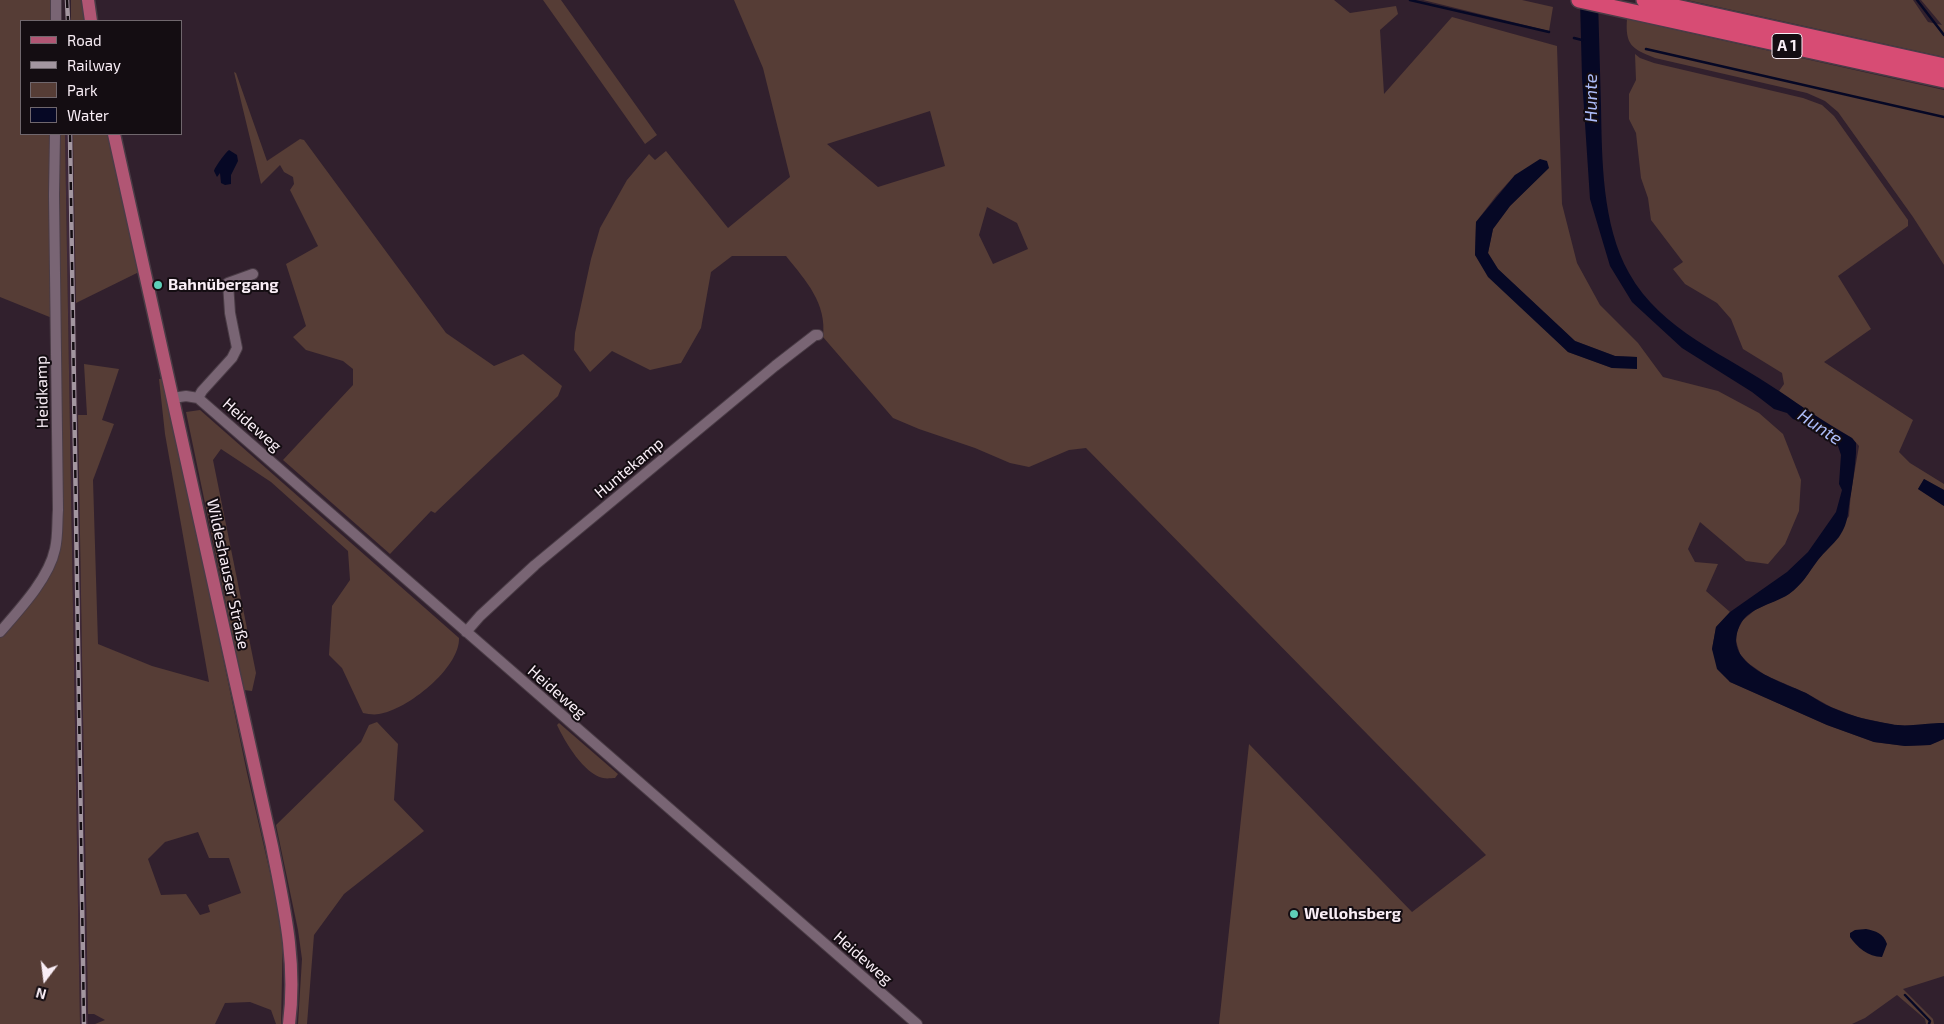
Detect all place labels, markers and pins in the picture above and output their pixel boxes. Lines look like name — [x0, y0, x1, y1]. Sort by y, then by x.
place label: Bahnübergang — [168, 275, 279, 295]
marker: Bahnübergang — [152, 279, 164, 291]
place label: Wellohsberg — [1304, 904, 1401, 924]
marker: Wellohsberg — [1288, 908, 1300, 920]

